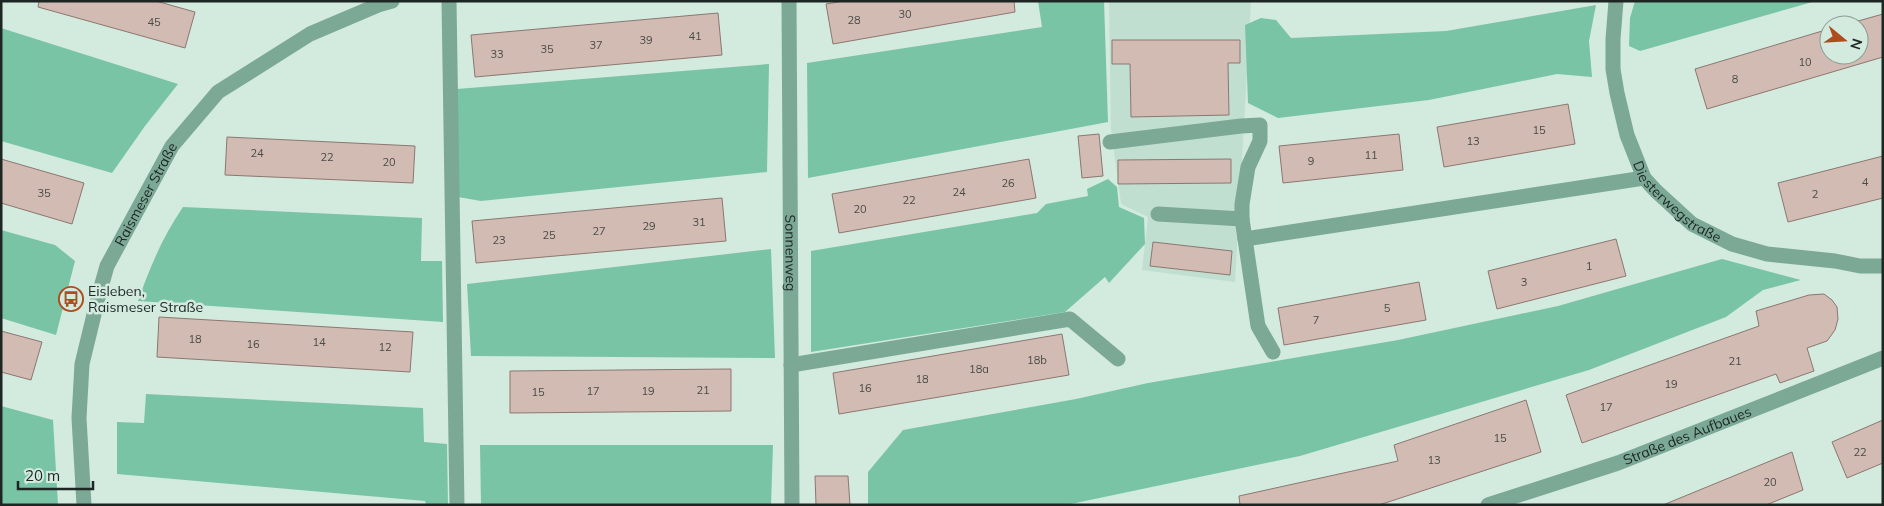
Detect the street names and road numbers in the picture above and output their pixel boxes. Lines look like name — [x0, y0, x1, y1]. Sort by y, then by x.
street label: Raismeser Straße — [111, 139, 181, 249]
street label: Diesterwegstraße — [1629, 158, 1724, 246]
street label: Sonnenweg — [781, 214, 800, 292]
street label: Straße des Aufbaues — [1620, 402, 1754, 469]

